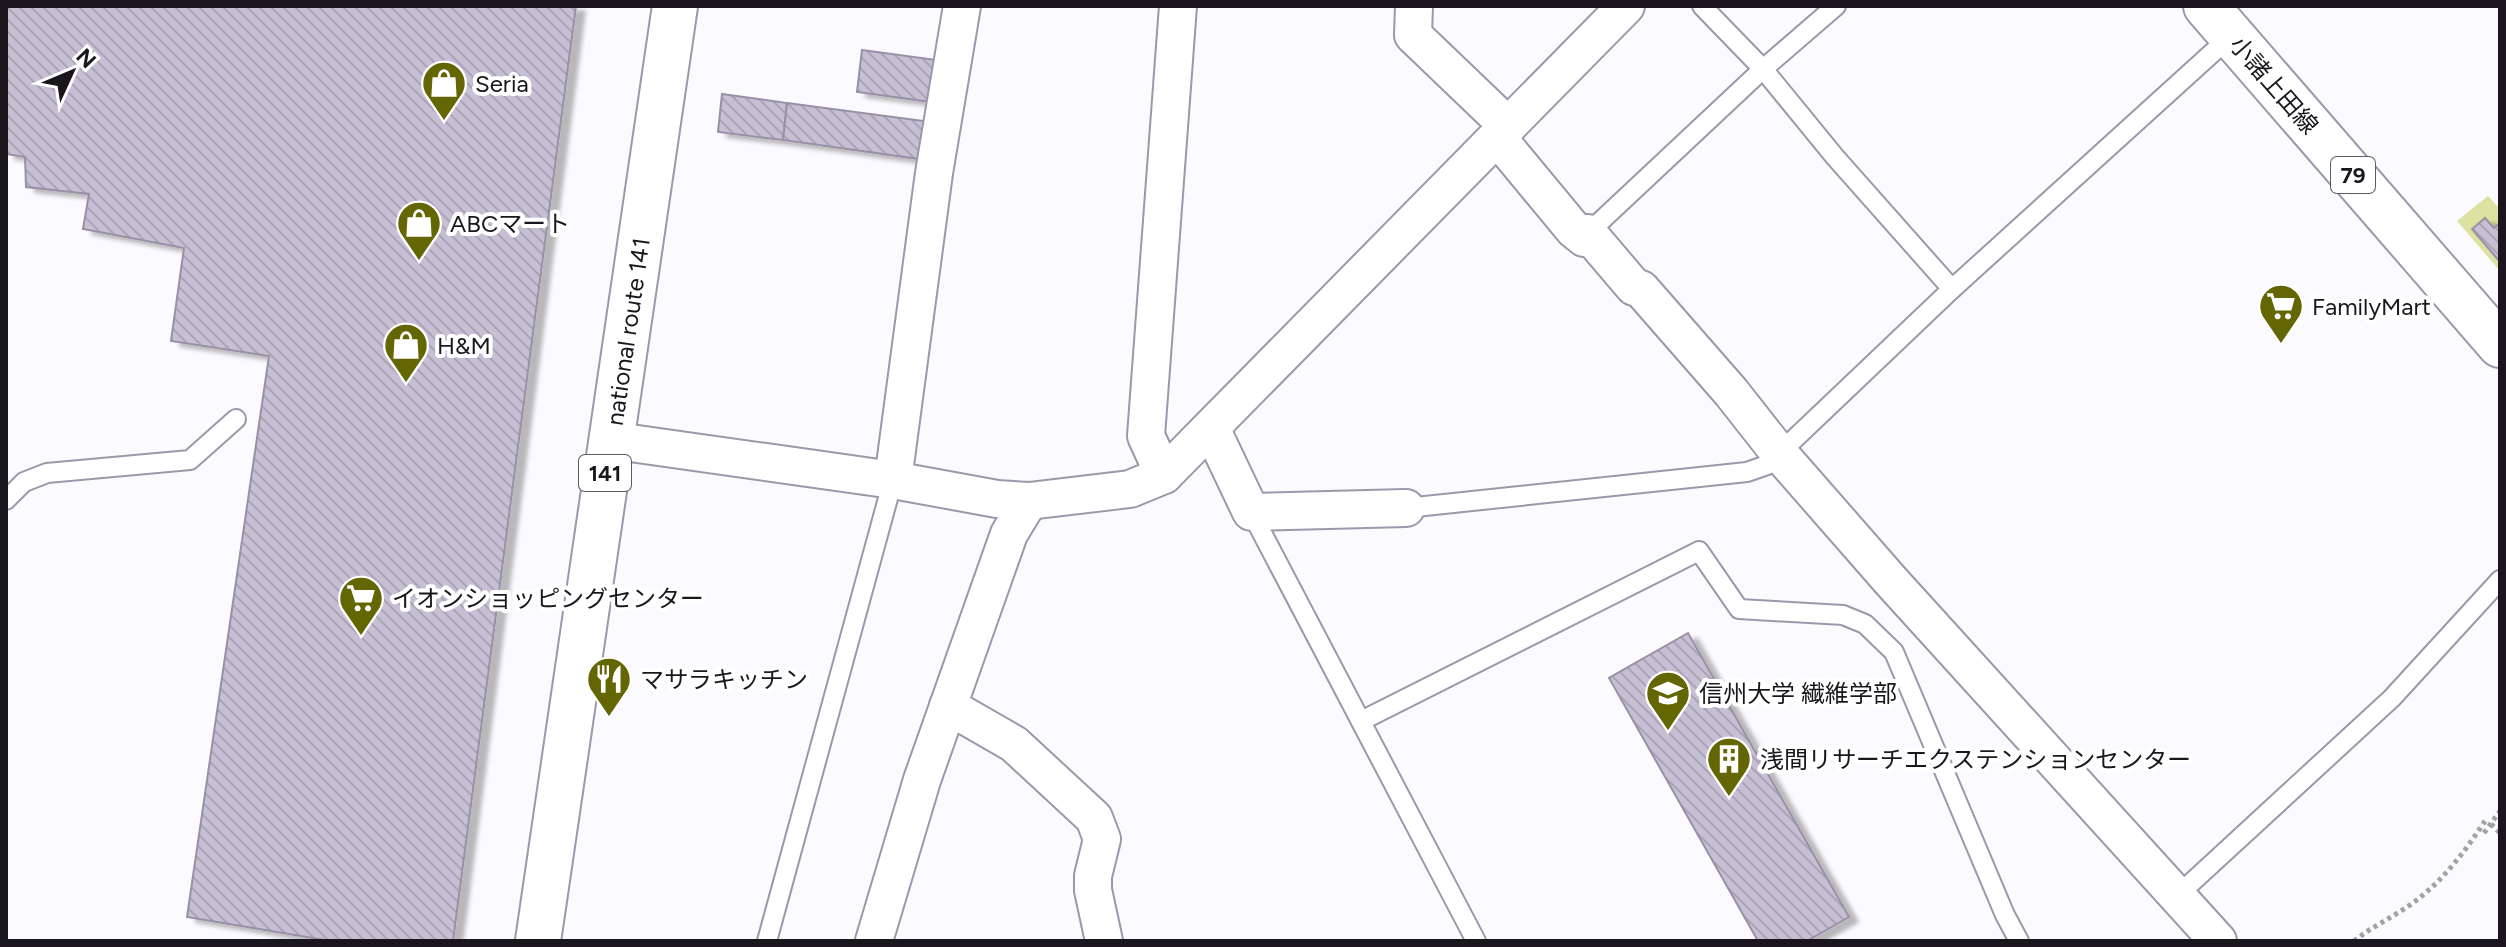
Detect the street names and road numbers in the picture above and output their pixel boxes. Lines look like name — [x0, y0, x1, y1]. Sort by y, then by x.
street label: 小諸上田線 — [2224, 30, 2324, 140]
road number: 79 — [2331, 157, 2375, 193]
street label: national route 141 — [599, 236, 655, 427]
road number: 141 — [579, 455, 631, 491]

